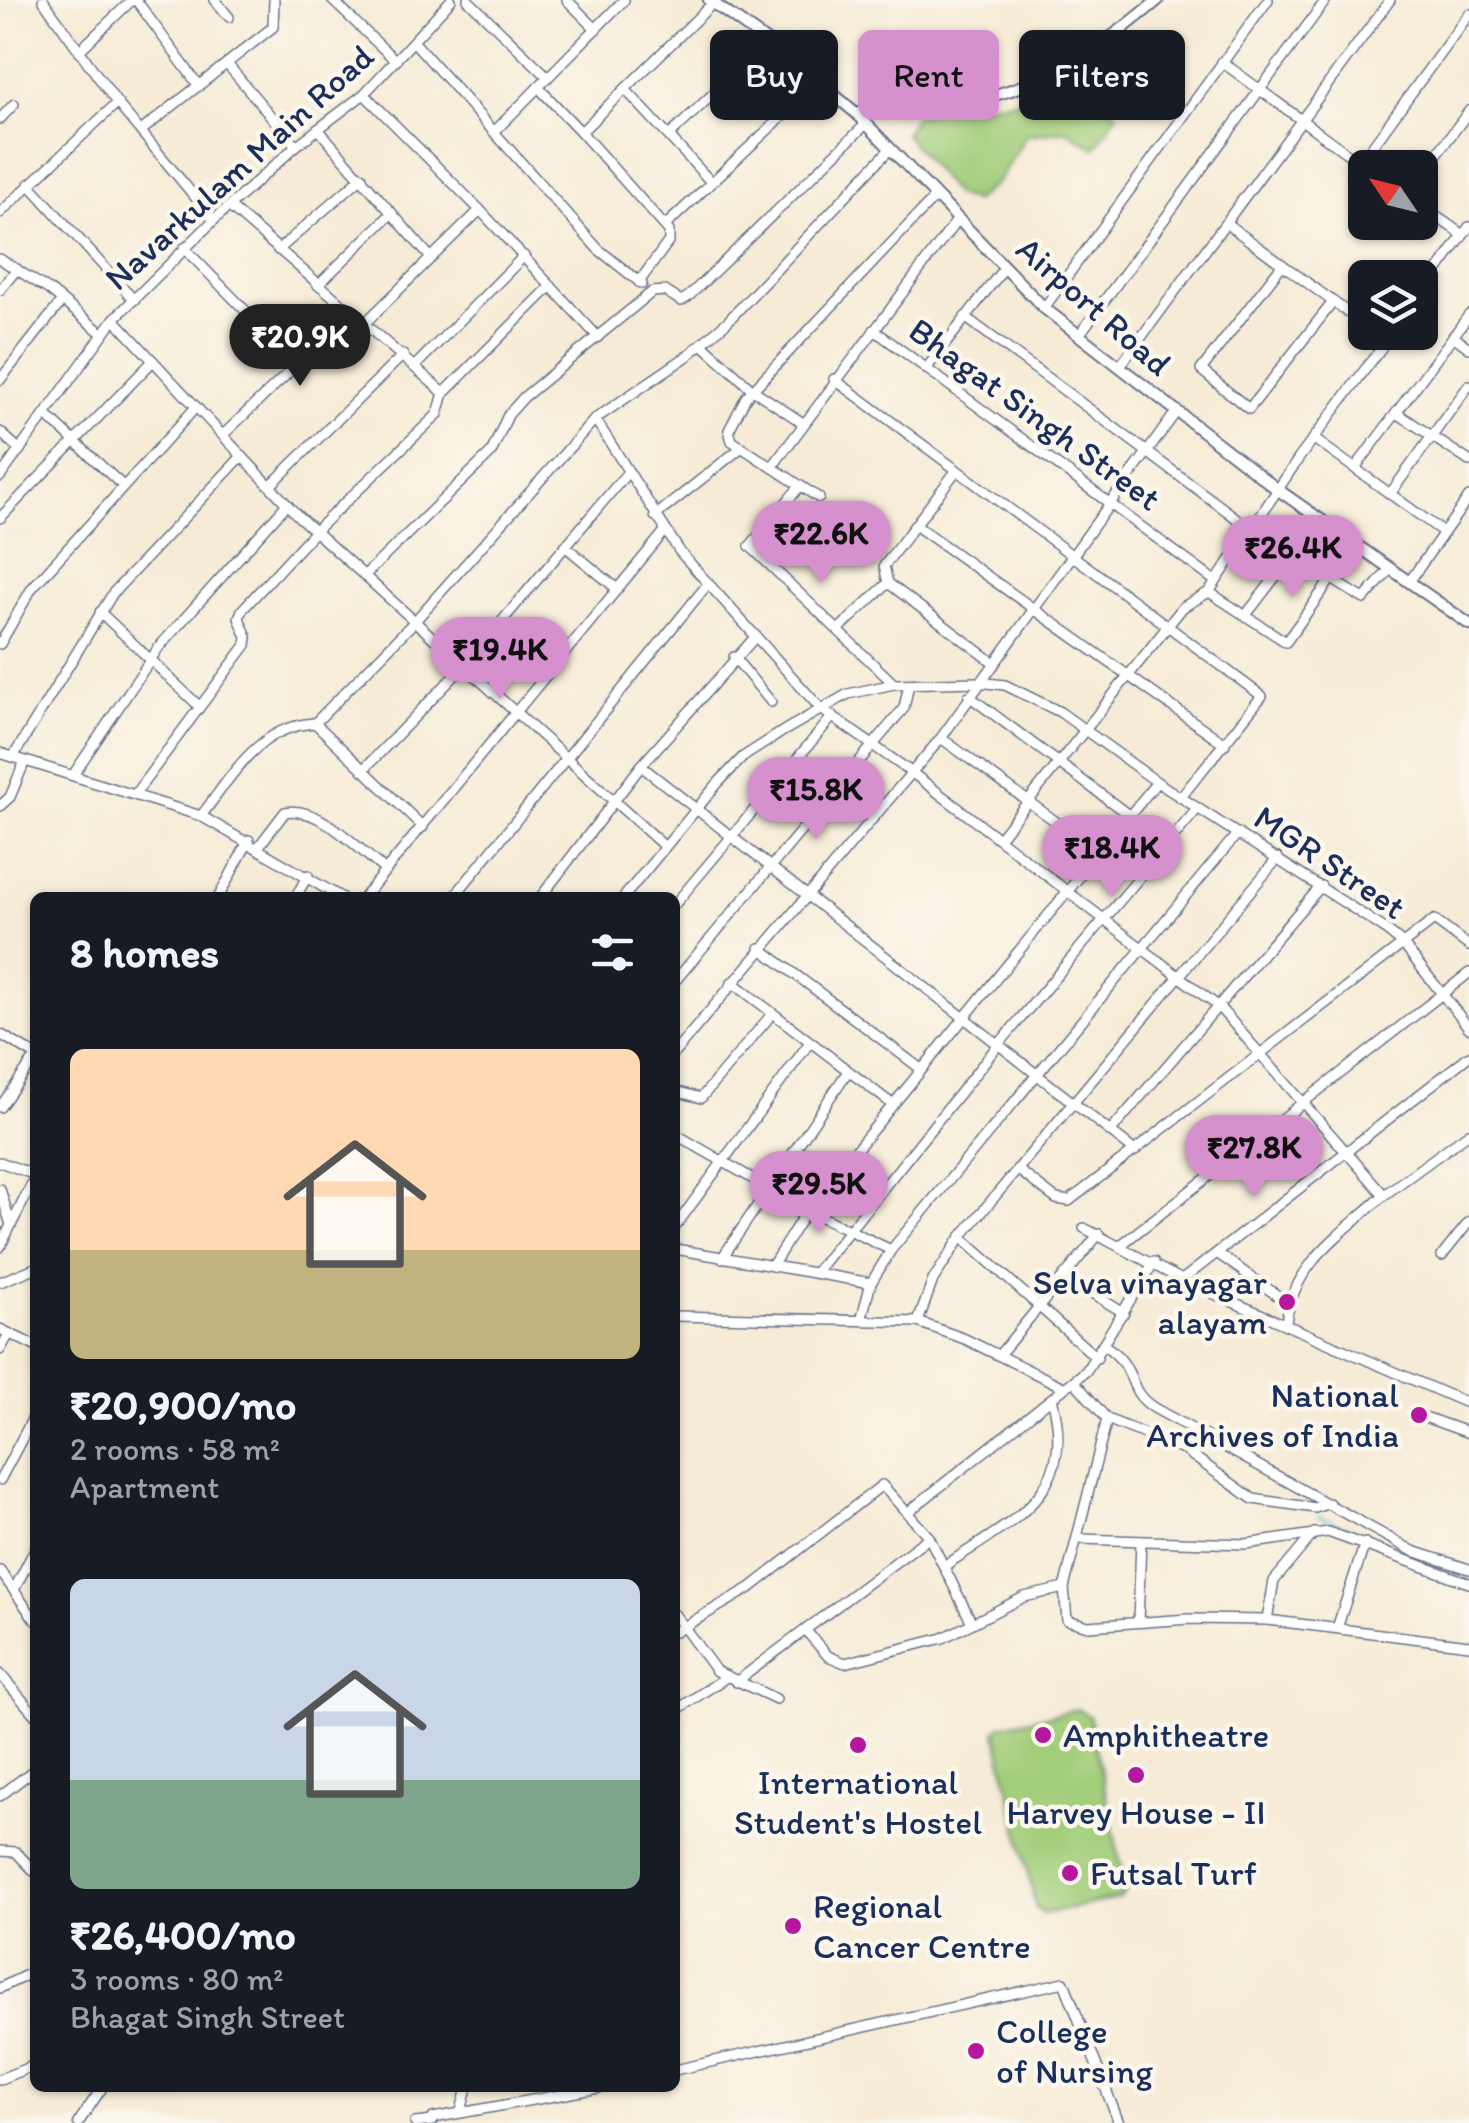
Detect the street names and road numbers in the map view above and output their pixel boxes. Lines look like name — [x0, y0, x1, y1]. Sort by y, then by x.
street label: Navarkulam Main Road — [96, 35, 382, 299]
street label: Airport Road — [1008, 227, 1180, 385]
street label: Bhagat Singh Street — [901, 309, 1169, 519]
street label: MGR Street — [1246, 796, 1414, 928]

